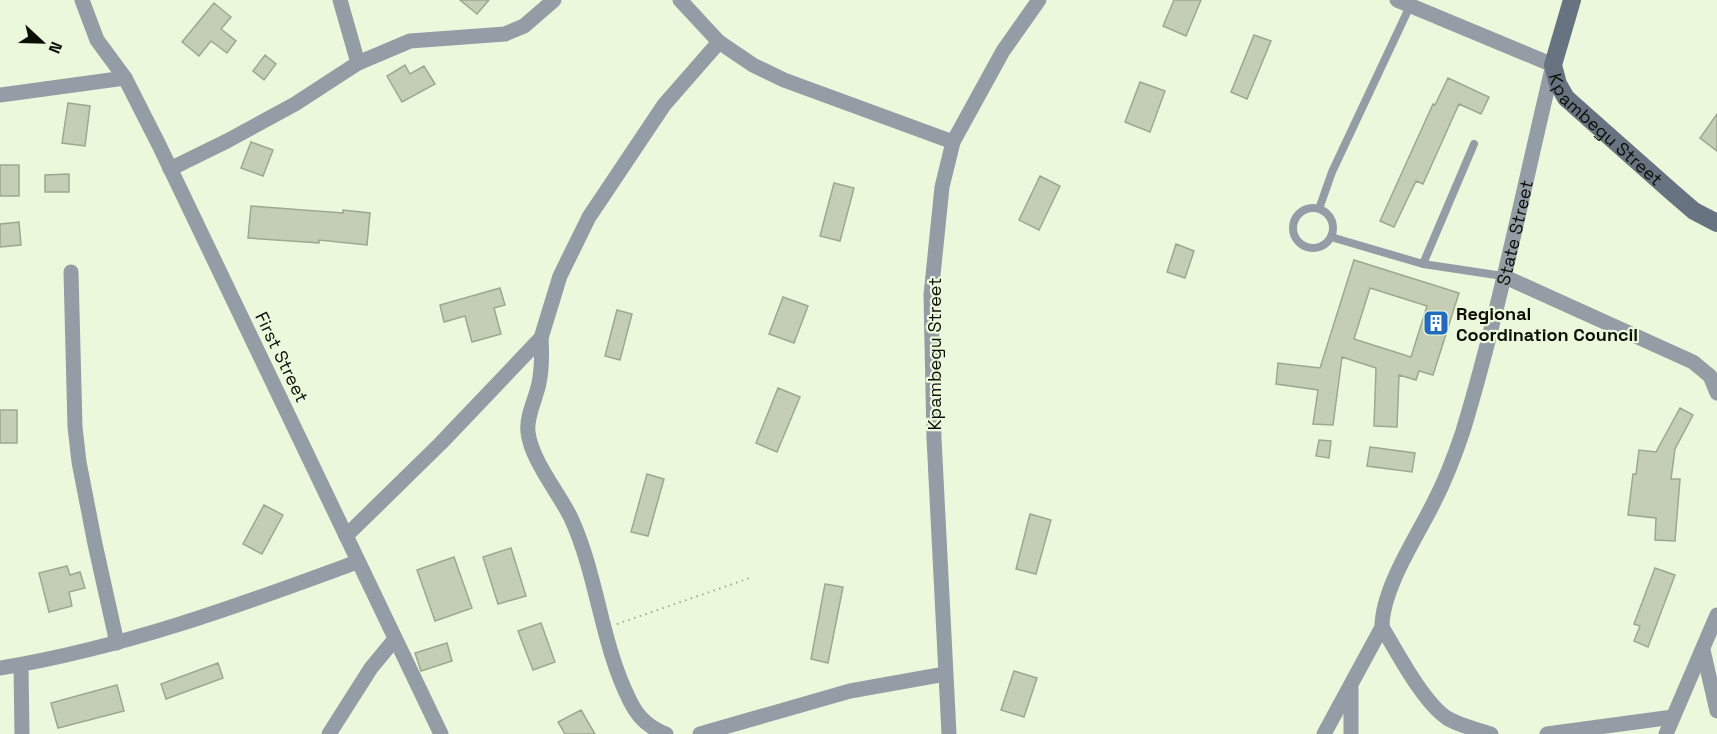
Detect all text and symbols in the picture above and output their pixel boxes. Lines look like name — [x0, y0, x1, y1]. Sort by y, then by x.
north arrow — [12, 12, 72, 72]
text: N — [44, 39, 67, 56]
street label: Kpambegu Street — [1544, 71, 1668, 190]
street label: State Street — [1491, 178, 1538, 288]
street label: Kpambegu Street — [923, 278, 946, 430]
place label: Regional Coordination Council — [1456, 302, 1638, 346]
street label: First Street — [250, 308, 314, 406]
building icon: Regional Coordination Council — [1421, 308, 1451, 338]

